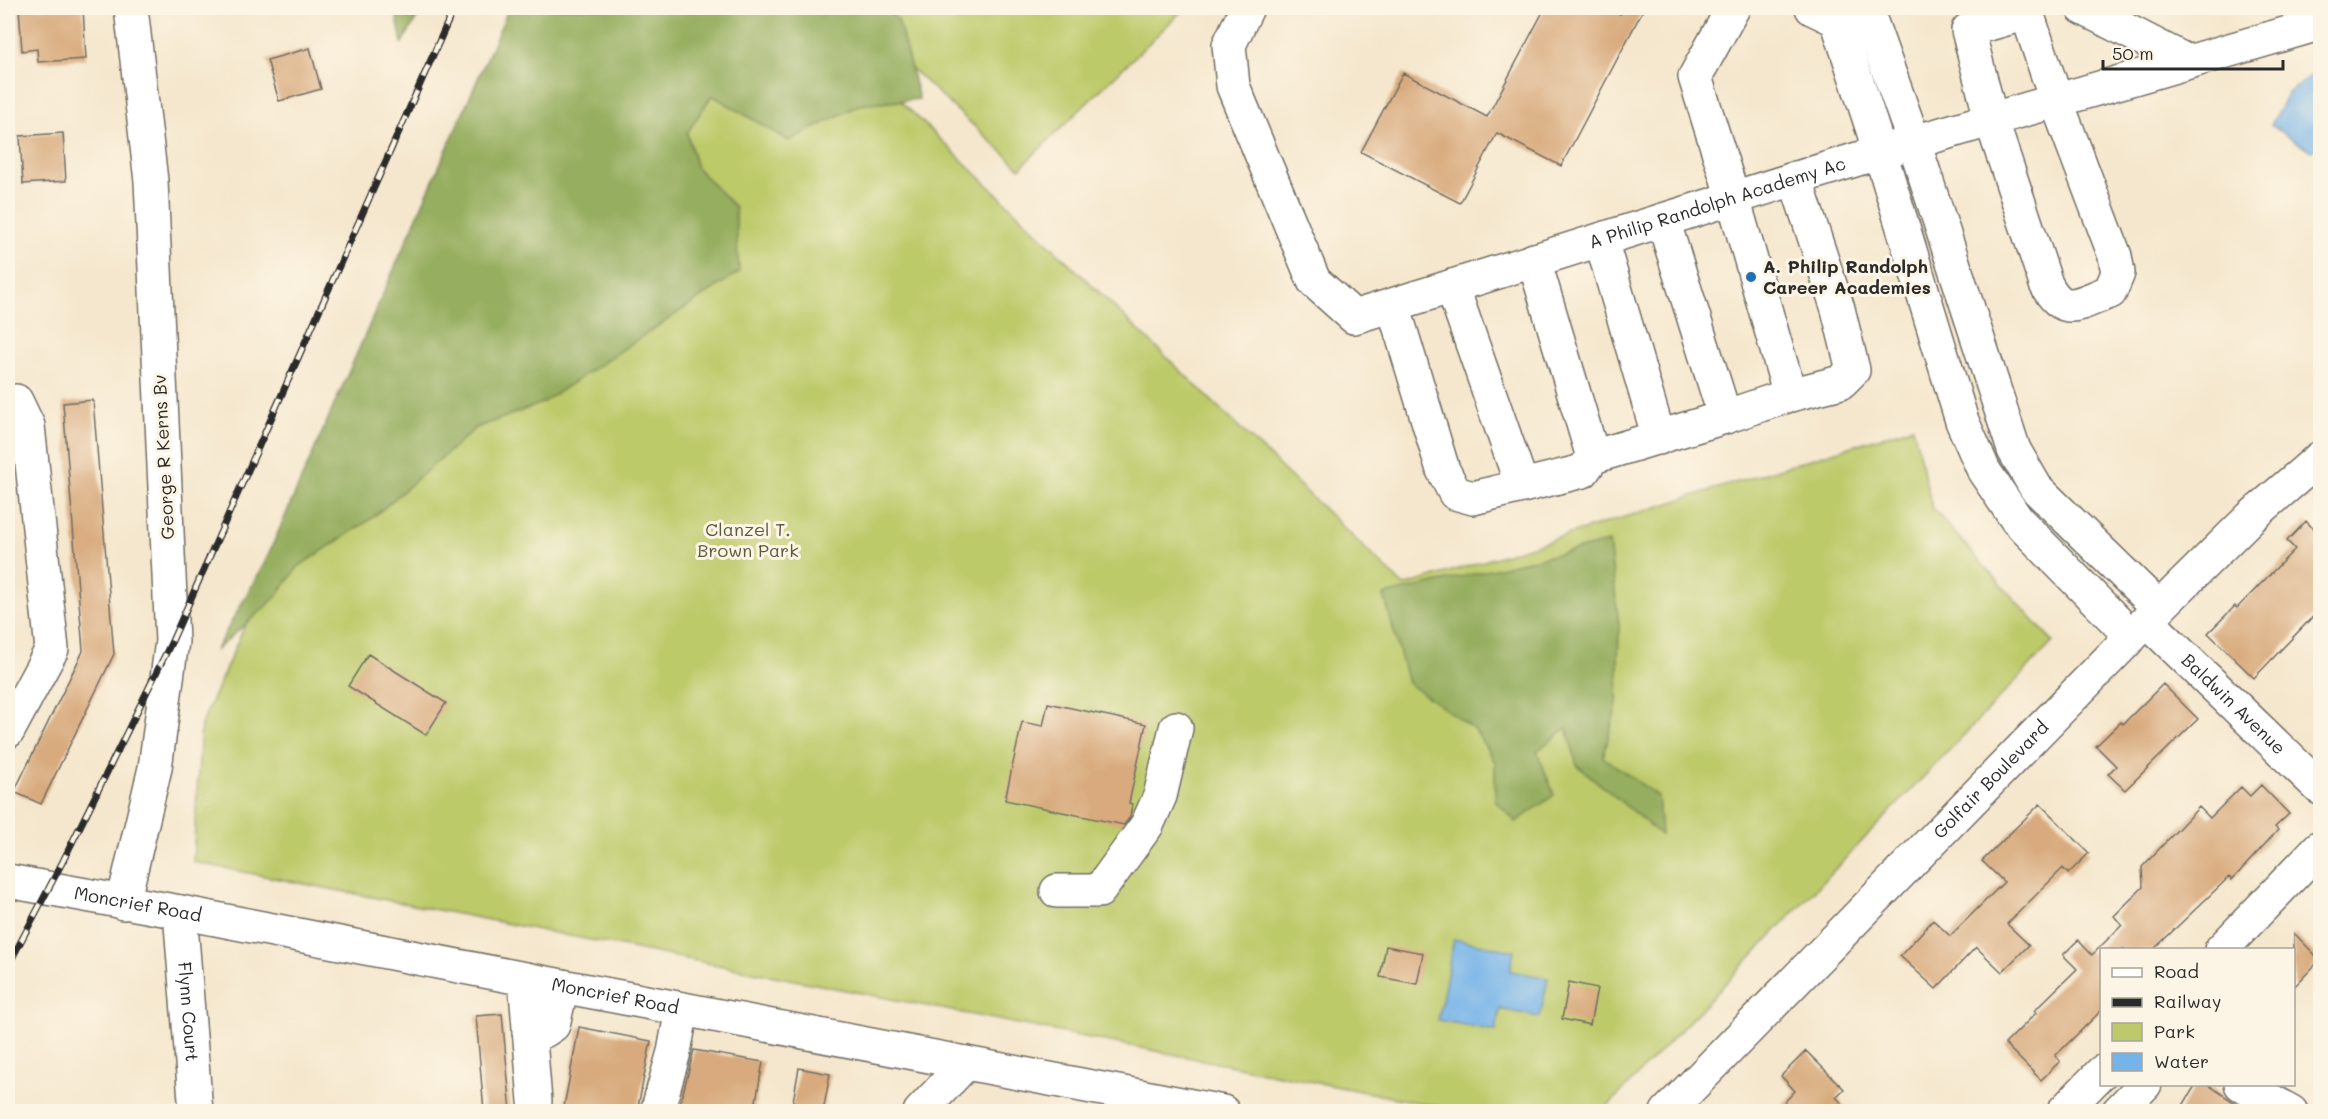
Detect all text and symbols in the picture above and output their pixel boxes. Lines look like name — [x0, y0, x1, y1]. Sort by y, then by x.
scale bar — [2103, 33, 2283, 71]
text: 50 m — [2112, 41, 2154, 65]
street label: A Philip Randolph Academy Ac — [1586, 151, 1848, 254]
place label: A. Philip Randolph Career Academies — [1763, 254, 1931, 299]
marker: A. Philip Randolph Career Academies — [1744, 270, 1758, 284]
street label: George R Kerns Bv — [147, 374, 179, 540]
park label: Clanzel T. Brown Park — [697, 517, 799, 562]
street label: Baldwin Avenue — [2177, 648, 2291, 759]
street label: Golfair Boulevard — [1927, 715, 2053, 843]
street label: Moncrief Road — [72, 880, 204, 927]
legend — [2100, 948, 2295, 1086]
text: Road — [2154, 959, 2199, 983]
street label: Flynn Court — [173, 961, 205, 1062]
street label: Moncrief Road — [550, 971, 681, 1019]
text: Railway — [2154, 989, 2221, 1013]
text: Park — [2154, 1019, 2195, 1043]
text: Water — [2154, 1049, 2209, 1073]

